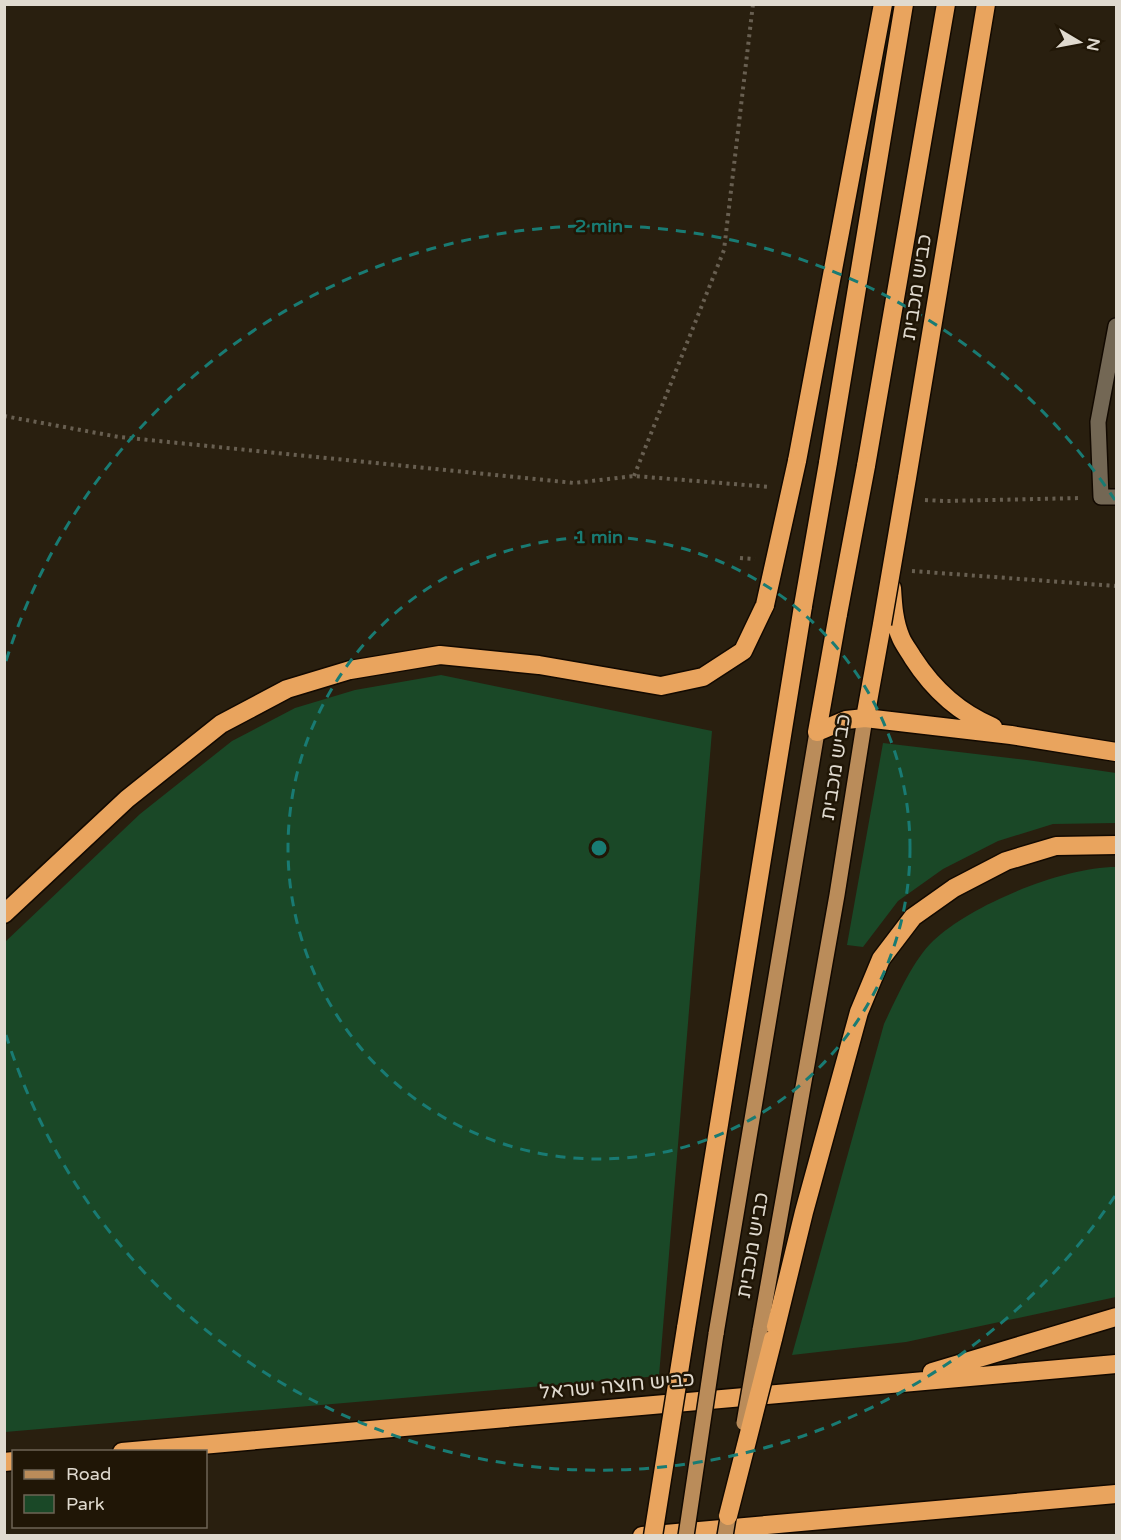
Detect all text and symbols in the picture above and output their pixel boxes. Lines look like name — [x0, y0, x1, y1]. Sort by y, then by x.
north arrow — [1049, 12, 1109, 72]
text: N — [1082, 36, 1104, 52]
text: 2 min — [575, 215, 623, 237]
street label: כביש מכבית — [897, 232, 937, 342]
text: 1 min — [575, 526, 623, 548]
street label: כביש מכבית — [816, 712, 856, 822]
centre of rings — [589, 838, 609, 858]
street label: כביש מכבית — [732, 1190, 774, 1300]
street label: כביש חוצה ישראל — [539, 1367, 696, 1405]
legend — [12, 1450, 207, 1528]
text: Road — [66, 1463, 111, 1485]
text: Park — [66, 1493, 105, 1515]

